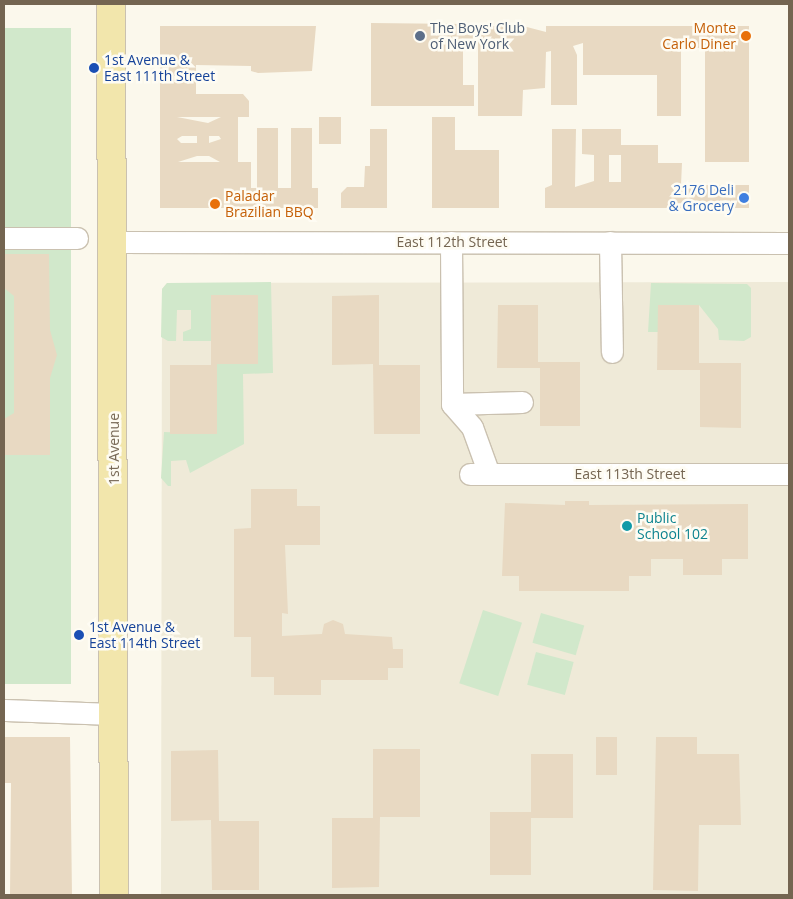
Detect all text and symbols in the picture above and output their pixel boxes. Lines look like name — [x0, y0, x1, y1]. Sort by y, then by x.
place label: The Boys' Club of New York — [430, 20, 525, 52]
place label: Monte Carlo Diner — [662, 20, 736, 52]
marker: The Boys' Club of New York — [414, 30, 426, 42]
marker: Monte Carlo Diner — [740, 30, 752, 42]
place label: 1st Avenue & East 111th Street — [104, 52, 215, 84]
marker: 1st Avenue & East 111th Street — [88, 62, 100, 74]
place label: 2176 Deli & Grocery — [669, 182, 734, 214]
place label: Paladar Brazilian BBQ — [225, 188, 314, 220]
marker: 2176 Deli & Grocery — [738, 192, 750, 204]
marker: Paladar Brazilian BBQ — [209, 198, 221, 210]
street label: East 112th Street — [396, 234, 508, 250]
street label: 1st Avenue — [106, 413, 122, 485]
street label: East 113th Street — [574, 466, 686, 482]
place label: Public School 102 — [637, 510, 708, 542]
marker: Public School 102 — [621, 520, 633, 532]
place label: 1st Avenue & East 114th Street — [89, 619, 200, 652]
marker: 1st Avenue & East 114th Street — [73, 629, 85, 641]

